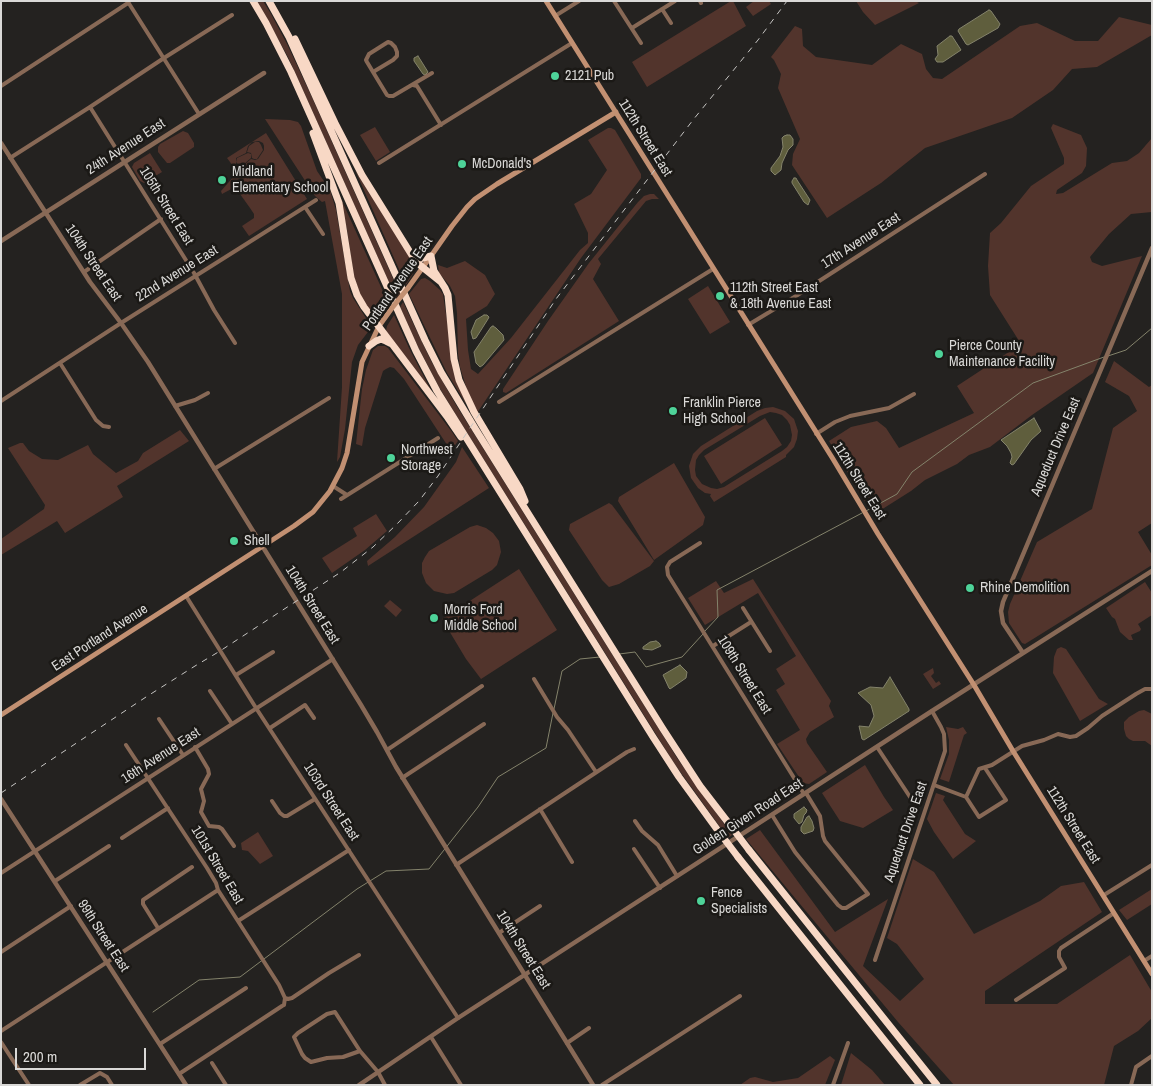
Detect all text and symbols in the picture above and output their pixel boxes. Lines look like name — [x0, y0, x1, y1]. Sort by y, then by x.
place label: 2121 Pub — [565, 68, 614, 84]
marker: 2121 Pub — [549, 70, 561, 82]
street label: 112th Street East — [615, 96, 675, 180]
street label: 24th Avenue East — [84, 115, 168, 179]
place label: McDonald's — [472, 156, 532, 172]
marker: McDonald's — [456, 158, 468, 170]
street label: 105th Street East — [135, 164, 197, 248]
place label: Midland Elementary School — [232, 164, 328, 196]
marker: Midland Elementary School — [216, 174, 228, 186]
street label: 17th Avenue East — [819, 209, 903, 273]
street label: 104th Street East — [61, 222, 125, 304]
street label: Portland Avenue East — [359, 234, 437, 334]
street label: 22nd Avenue East — [133, 242, 221, 306]
place label: 112th Street East & 18th Avenue East — [730, 280, 831, 312]
marker: 112th Street East & 18th Avenue East — [714, 290, 726, 302]
place label: Pierce County Maintenance Facility — [949, 338, 1055, 371]
marker: Pierce County Maintenance Facility — [933, 348, 945, 360]
place label: Franklin Pierce High School — [683, 395, 761, 428]
street label: Aqueduct Drive East — [1028, 395, 1084, 499]
marker: Franklin Pierce High School — [667, 405, 679, 417]
street label: 112th Street East — [829, 439, 889, 523]
place label: Northwest Storage — [401, 442, 453, 474]
marker: Northwest Storage — [385, 452, 397, 464]
place label: Shell — [244, 533, 270, 549]
marker: Shell — [228, 535, 240, 547]
street label: 104th Street East — [281, 563, 343, 647]
place label: Rhine Demolition — [980, 580, 1069, 596]
marker: Rhine Demolition — [964, 582, 976, 594]
street label: East Portland Avenue — [49, 601, 151, 675]
place label: Morris Ford Middle School — [444, 602, 517, 634]
marker: Morris Ford Middle School — [428, 612, 440, 624]
street label: 109th Street East — [713, 633, 775, 717]
street label: 16th Avenue East — [119, 724, 203, 788]
street label: 103rd Street East — [300, 760, 362, 844]
street label: Golden Given Road East — [690, 775, 806, 859]
street label: Aqueduct Drive East — [881, 779, 931, 885]
street label: 112th Street East — [1043, 783, 1103, 867]
street label: 101st Street East — [187, 823, 247, 907]
place label: Fence Specialists — [711, 885, 767, 918]
marker: Fence Specialists — [695, 895, 707, 907]
street label: 99th Street East — [74, 897, 132, 975]
street label: 104th Street East — [492, 908, 554, 992]
scale bar — [18, 1038, 149, 1070]
text: 200 m — [23, 1046, 57, 1067]

